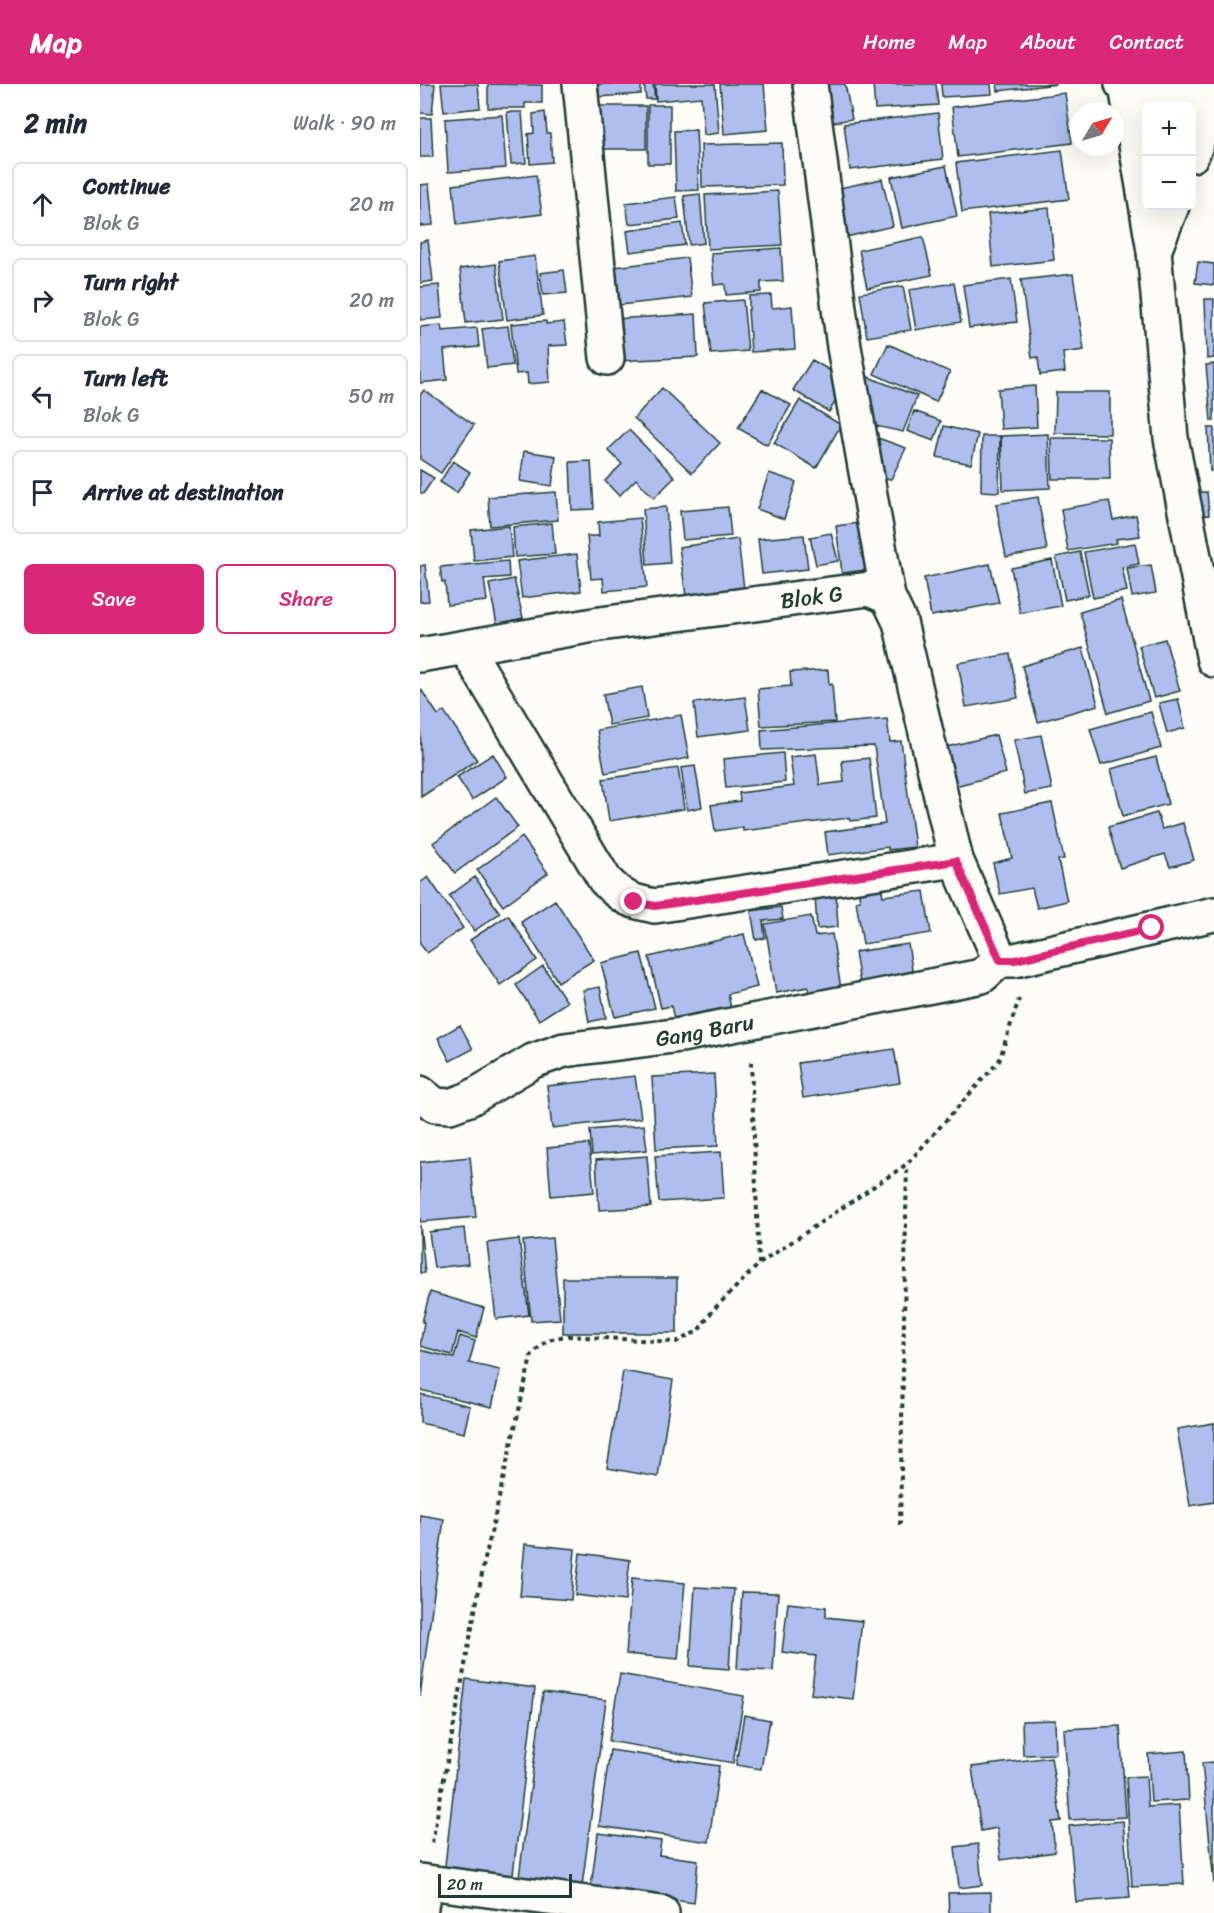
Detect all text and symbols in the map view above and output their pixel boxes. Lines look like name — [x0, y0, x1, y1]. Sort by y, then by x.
text: Map — [30, 18, 82, 67]
text: Home — [863, 23, 915, 61]
text: Map — [948, 23, 987, 61]
text: About — [1020, 23, 1077, 61]
text: Contact — [1110, 23, 1184, 61]
text: 2 min — [24, 100, 87, 146]
north arrow — [1070, 102, 1124, 156]
map controls — [1142, 102, 1196, 210]
button: + — [1142, 102, 1196, 156]
text: Walk · 90 m — [293, 106, 396, 141]
button: − — [1142, 156, 1196, 210]
text: Continue — [83, 167, 171, 206]
text: 20 m — [349, 187, 394, 222]
icon: ahead — [26, 188, 59, 221]
text: Blok G — [83, 206, 140, 241]
text: Turn right — [83, 263, 178, 302]
text: 20 m — [349, 283, 394, 318]
icon: right — [26, 284, 59, 317]
text: Blok G — [83, 302, 140, 337]
text: Turn left — [83, 359, 168, 398]
text: 50 m — [349, 379, 394, 414]
icon: left — [26, 380, 59, 413]
text: Blok G — [83, 398, 140, 433]
text: Arrive at destination — [83, 473, 284, 512]
icon: arrive — [26, 476, 59, 509]
button: Save — [24, 564, 204, 634]
button: Share — [216, 564, 396, 634]
street label: Blok G — [778, 574, 845, 620]
route end — [620, 888, 646, 914]
route start — [1138, 914, 1164, 940]
street label: Gang Baru — [653, 1002, 758, 1058]
text: 20 m — [447, 1870, 483, 1899]
scale bar — [438, 1871, 572, 1898]

